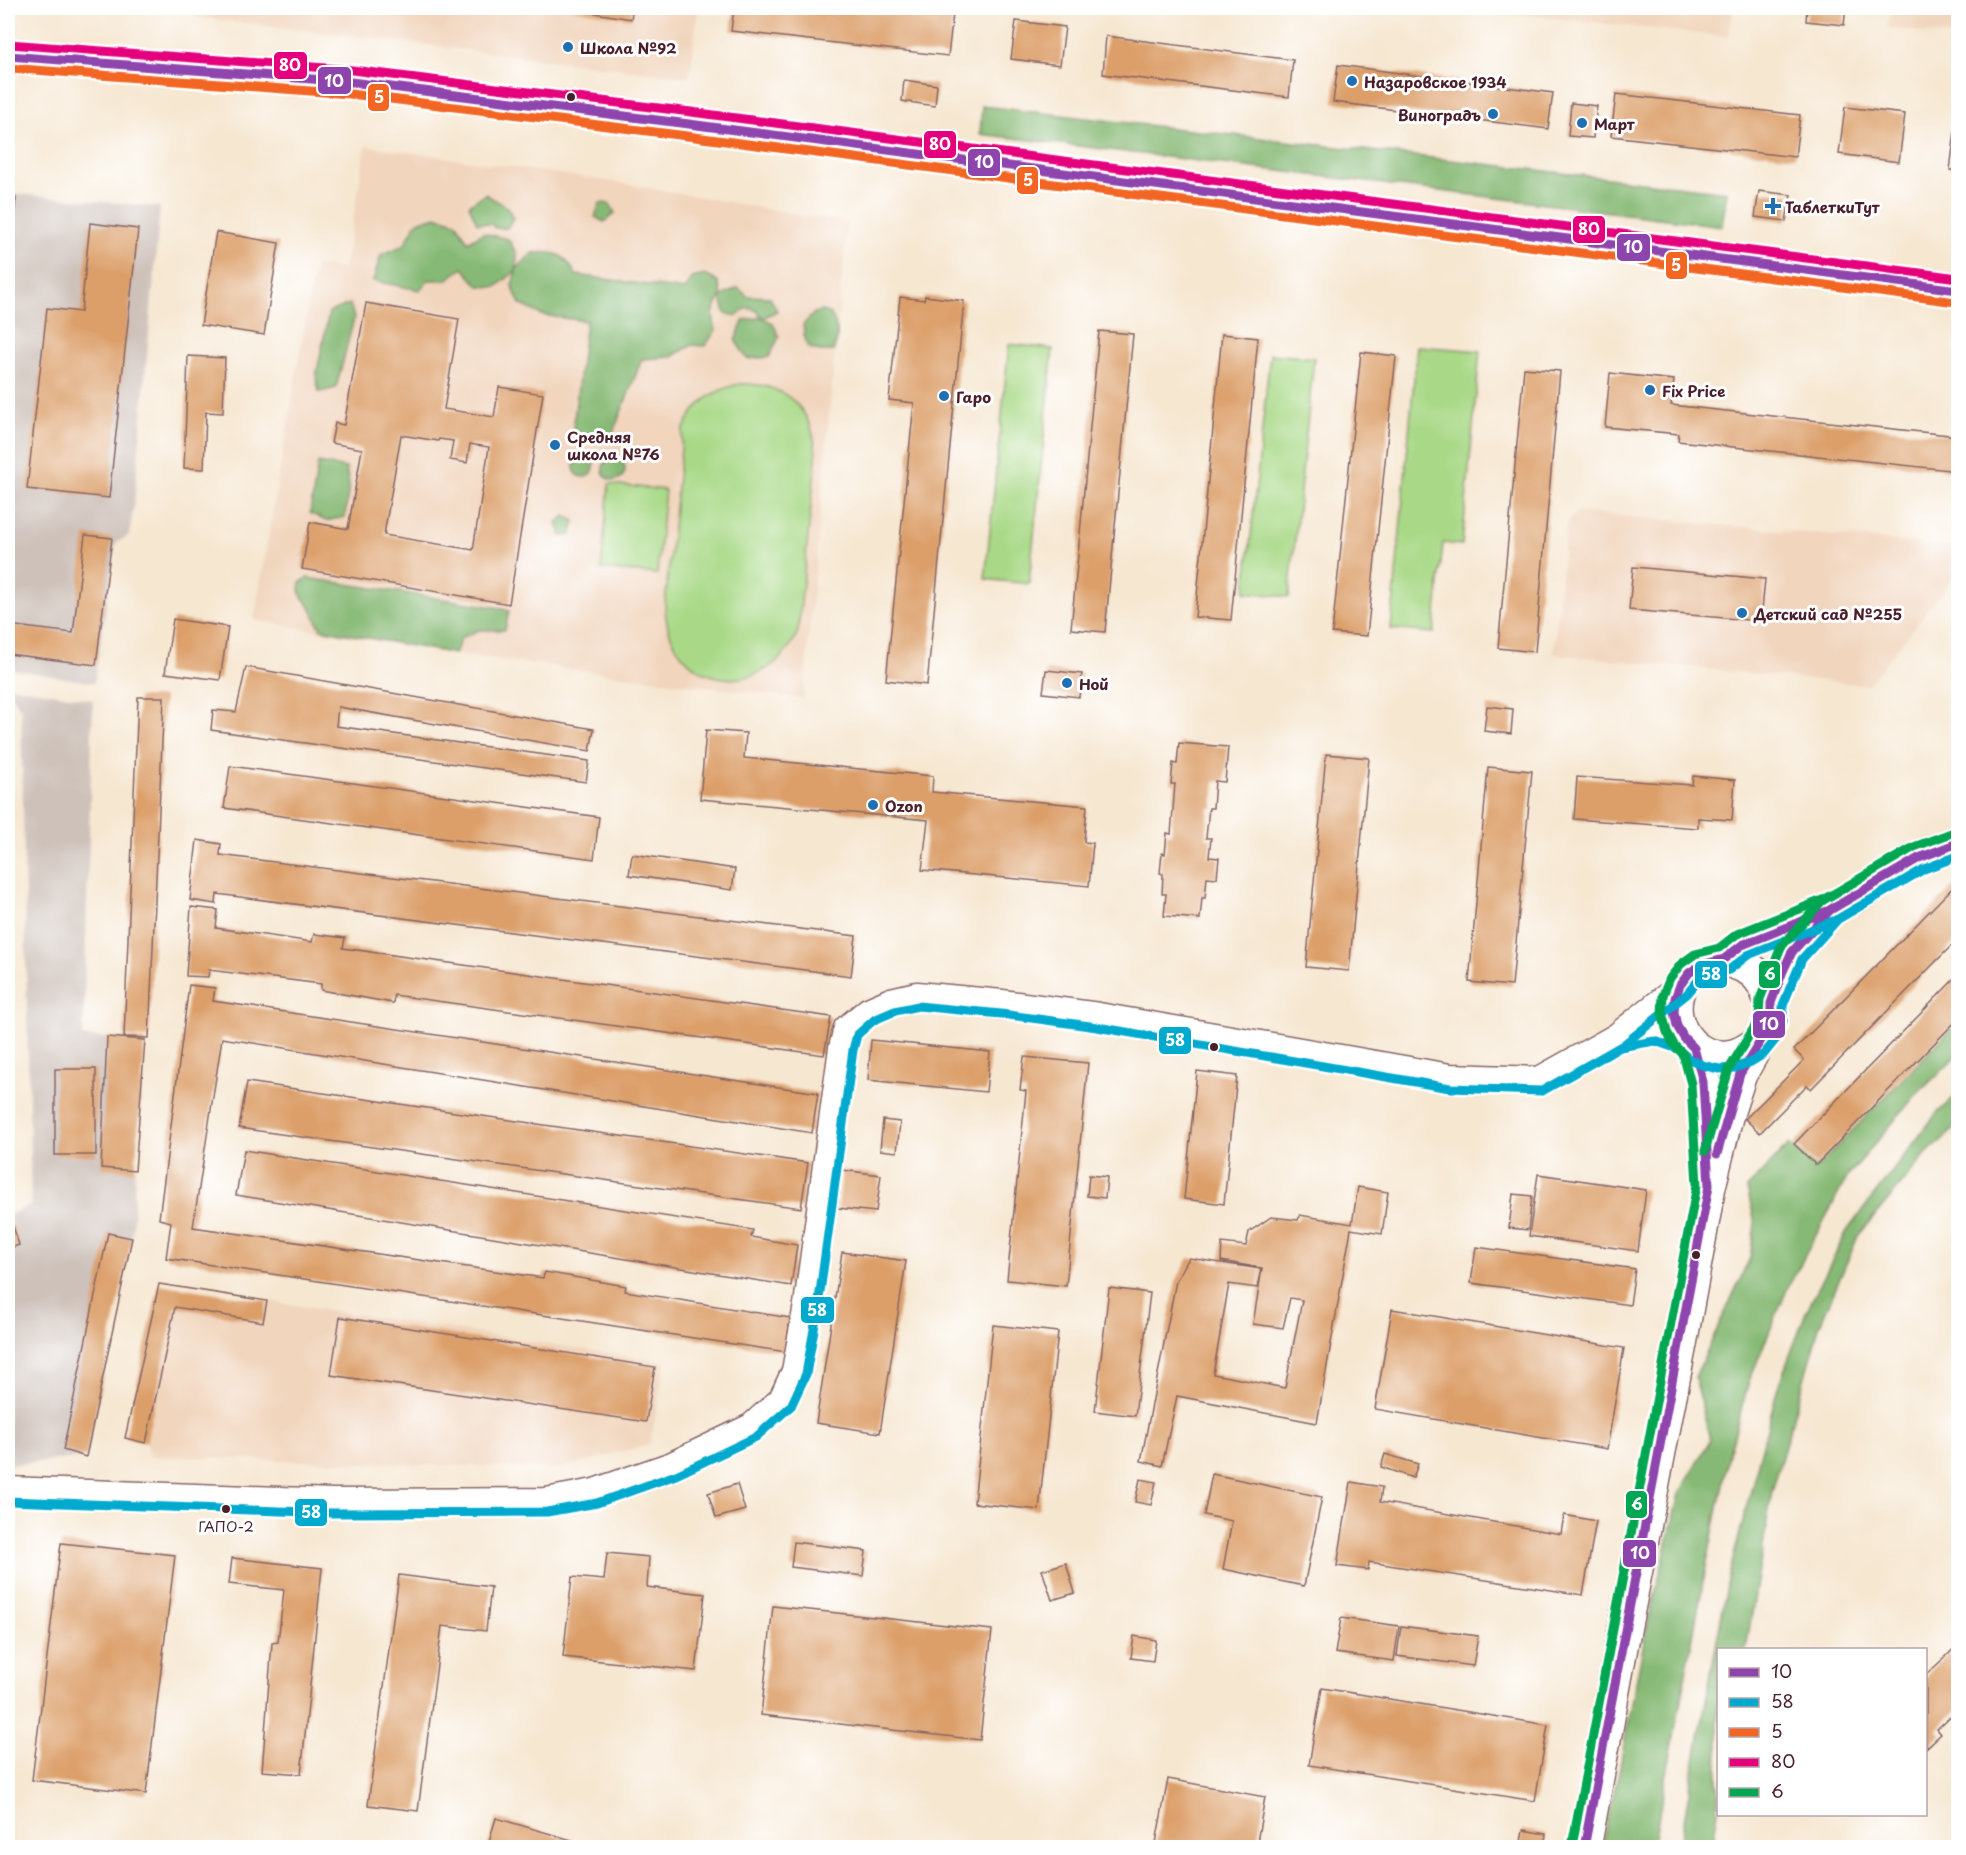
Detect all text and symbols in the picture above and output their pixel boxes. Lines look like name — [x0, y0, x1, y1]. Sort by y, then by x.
place label: Школа №92 — [580, 36, 677, 59]
marker: Школа №92 — [561, 40, 575, 54]
line badge: 80 — [273, 51, 308, 80]
text: 80 — [279, 52, 301, 76]
line badge: 10 — [317, 66, 352, 95]
text: 10 — [324, 68, 344, 92]
place label: Назаровское 1934 — [1364, 70, 1507, 93]
marker: Назаровское 1934 — [1345, 74, 1359, 88]
line badge: 5 — [367, 83, 390, 112]
text: 5 — [374, 84, 384, 108]
unlabelled marker — [565, 91, 577, 103]
place label: Виноградъ — [1398, 103, 1482, 126]
marker: Виноградъ — [1486, 107, 1500, 121]
place label: Март — [1594, 112, 1635, 135]
marker: Март — [1575, 116, 1589, 130]
line badge: 80 — [923, 130, 957, 159]
text: 80 — [929, 131, 951, 155]
line badge: 10 — [967, 148, 1001, 177]
text: 10 — [974, 149, 994, 173]
line badge: 5 — [1016, 166, 1039, 195]
text: 5 — [1023, 167, 1033, 191]
place label: ТаблеткиТут — [1785, 195, 1880, 218]
marker: ТаблеткиТут — [1766, 199, 1780, 213]
line badge: 80 — [1572, 215, 1606, 244]
text: 80 — [1578, 216, 1600, 240]
line badge: 10 — [1616, 233, 1651, 262]
text: 10 — [1623, 234, 1643, 258]
line badge: 5 — [1665, 251, 1688, 280]
text: 5 — [1671, 252, 1681, 276]
place label: Fix Price — [1662, 379, 1725, 402]
marker: Fix Price — [1643, 383, 1657, 397]
place label: Гаро — [956, 385, 991, 408]
marker: Гаро — [937, 389, 951, 403]
place label: Средняя школа №76 — [567, 425, 660, 465]
marker: Средняя школа №76 — [548, 438, 562, 452]
place label: Детский сад №255 — [1753, 602, 1902, 625]
marker: Детский сад №255 — [1735, 606, 1749, 620]
place label: Ной — [1079, 672, 1109, 695]
marker: Ной — [1060, 676, 1074, 690]
place label: Ozon — [885, 794, 923, 817]
marker: Ozon — [866, 798, 880, 812]
line badge: 58 — [1694, 960, 1728, 989]
line badge: 6 — [1758, 960, 1781, 989]
text: 58 — [1701, 961, 1721, 985]
text: 6 — [1764, 961, 1776, 985]
line badge: 10 — [1752, 1010, 1786, 1039]
text: 10 — [1759, 1011, 1779, 1035]
line badge: 58 — [1158, 1026, 1192, 1055]
text: 58 — [1165, 1027, 1185, 1051]
unlabelled marker — [1208, 1041, 1220, 1053]
unlabelled marker — [1690, 1249, 1702, 1261]
line badge: 58 — [800, 1296, 835, 1324]
text: 58 — [807, 1297, 827, 1321]
line badge: 6 — [1625, 1490, 1648, 1519]
text: 6 — [1631, 1491, 1643, 1515]
line badge: 58 — [294, 1498, 328, 1527]
text: 58 — [301, 1499, 321, 1523]
marker: ГАПО-2 — [220, 1503, 232, 1515]
place label: ГАПО-2 — [198, 1516, 254, 1537]
line badge: 10 — [1622, 1539, 1657, 1568]
text: 10 — [1630, 1540, 1650, 1564]
legend — [1717, 1648, 1927, 1816]
text: 10 — [1771, 1657, 1792, 1684]
text: 58 — [1771, 1687, 1794, 1714]
text: 5 — [1771, 1717, 1783, 1744]
text: 80 — [1771, 1747, 1795, 1774]
text: 6 — [1771, 1777, 1784, 1804]

